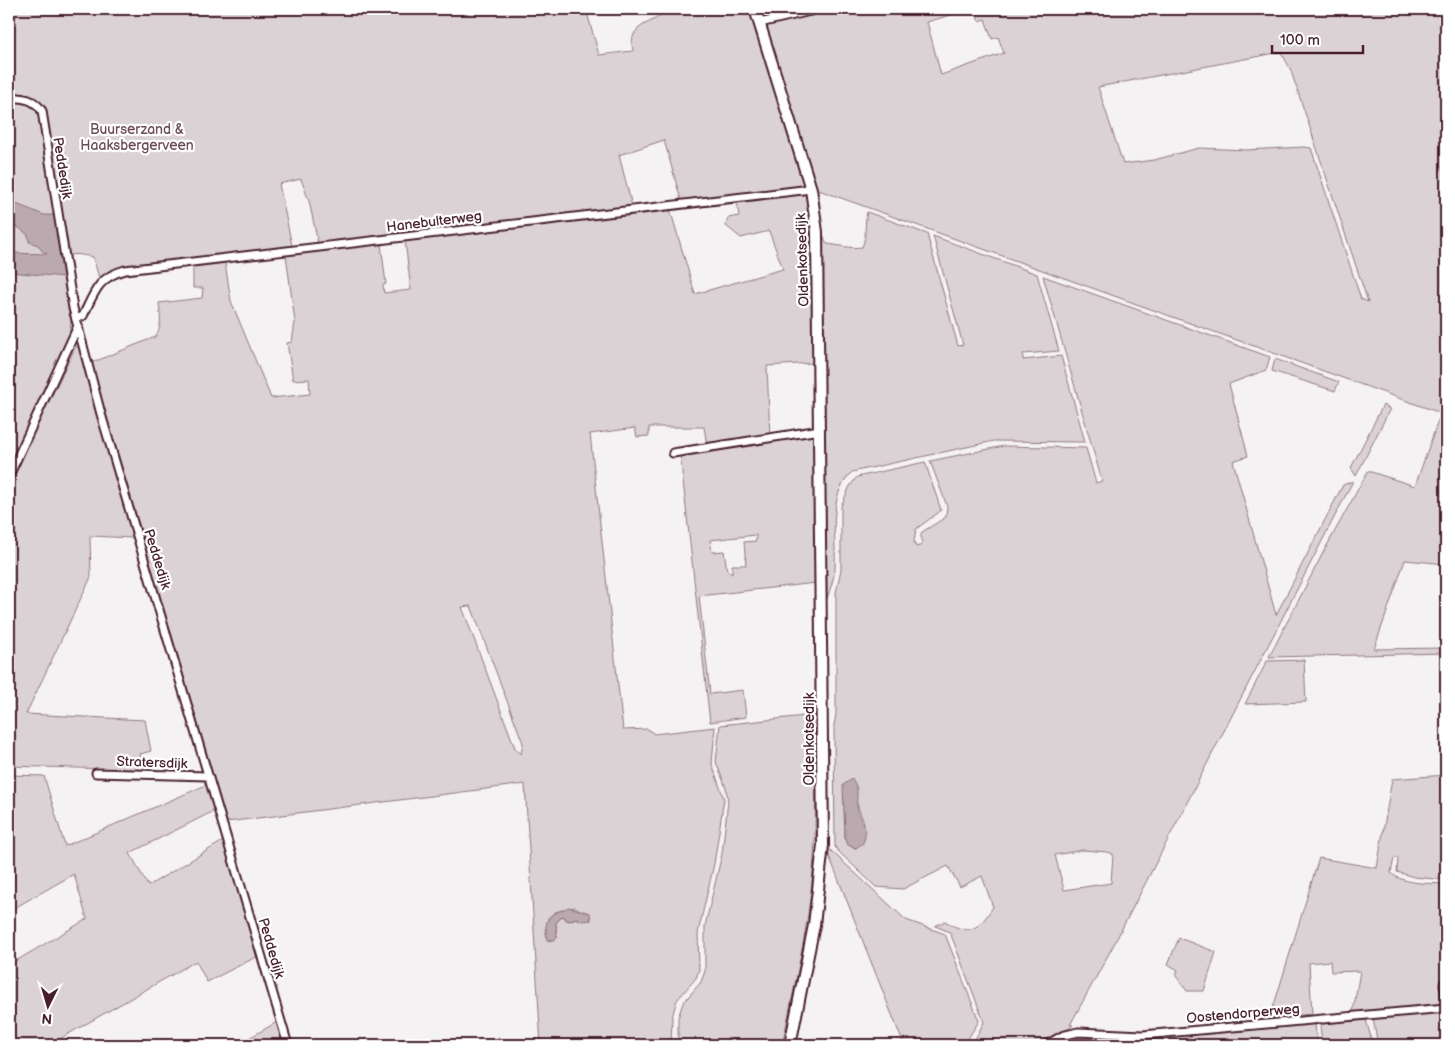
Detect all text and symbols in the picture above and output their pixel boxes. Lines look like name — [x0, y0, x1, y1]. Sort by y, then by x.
scale bar — [1272, 22, 1364, 54]
text: 100 m — [1280, 31, 1320, 50]
park label: Buurserzand & Haaksbergerveen — [80, 121, 194, 154]
street label: Peddedijk — [49, 136, 76, 200]
street label: Hanebulterweg — [385, 207, 483, 236]
street label: Oldenkotsedijk — [792, 213, 813, 307]
street label: Peddedijk — [140, 527, 175, 592]
street label: Oldenkotsedijk — [801, 692, 818, 786]
street label: Stratersdijk — [116, 753, 188, 772]
street label: Peddedijk — [255, 916, 288, 981]
north arrow — [22, 982, 72, 1032]
street label: Oostendorperweg — [1186, 1000, 1300, 1027]
text: N — [41, 1010, 53, 1027]

